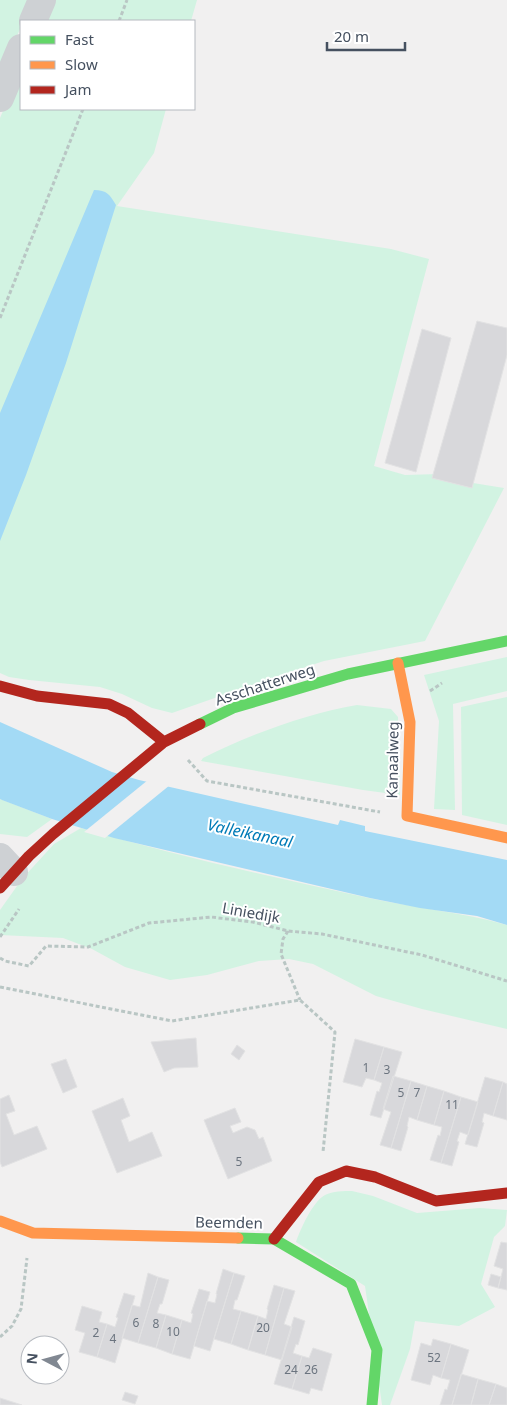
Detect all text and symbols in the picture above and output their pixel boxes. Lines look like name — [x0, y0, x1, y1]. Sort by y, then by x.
legend — [20, 20, 195, 110]
scale bar — [327, 20, 404, 52]
text: 20 m — [334, 26, 369, 46]
text: Fast — [65, 29, 94, 49]
text: Slow — [65, 54, 98, 74]
text: Jam — [63, 79, 92, 99]
street label: Asschatterweg — [212, 658, 317, 710]
street label: Kanaalweg — [381, 721, 403, 799]
water label: Valleikanaal — [205, 813, 295, 853]
street label: Liniedijk — [221, 897, 282, 927]
house number: 1 — [363, 1059, 369, 1076]
house number: 3 — [384, 1061, 391, 1078]
house number: 5 — [398, 1084, 405, 1101]
house number: 7 — [414, 1084, 421, 1101]
house number: 11 — [445, 1096, 459, 1113]
house number: 5 — [236, 1153, 243, 1170]
street label: Beemden — [195, 1211, 263, 1233]
house number: 6 — [133, 1314, 140, 1331]
house number: 8 — [153, 1315, 160, 1332]
house number: 20 — [256, 1319, 270, 1336]
house number: 10 — [166, 1323, 180, 1340]
house number: 2 — [93, 1324, 100, 1341]
house number: 4 — [110, 1330, 117, 1347]
north arrow — [20, 1335, 70, 1385]
house number: 52 — [427, 1349, 441, 1366]
text: N — [22, 1352, 42, 1365]
house number: 24 — [284, 1361, 298, 1378]
house number: 26 — [304, 1361, 318, 1378]

